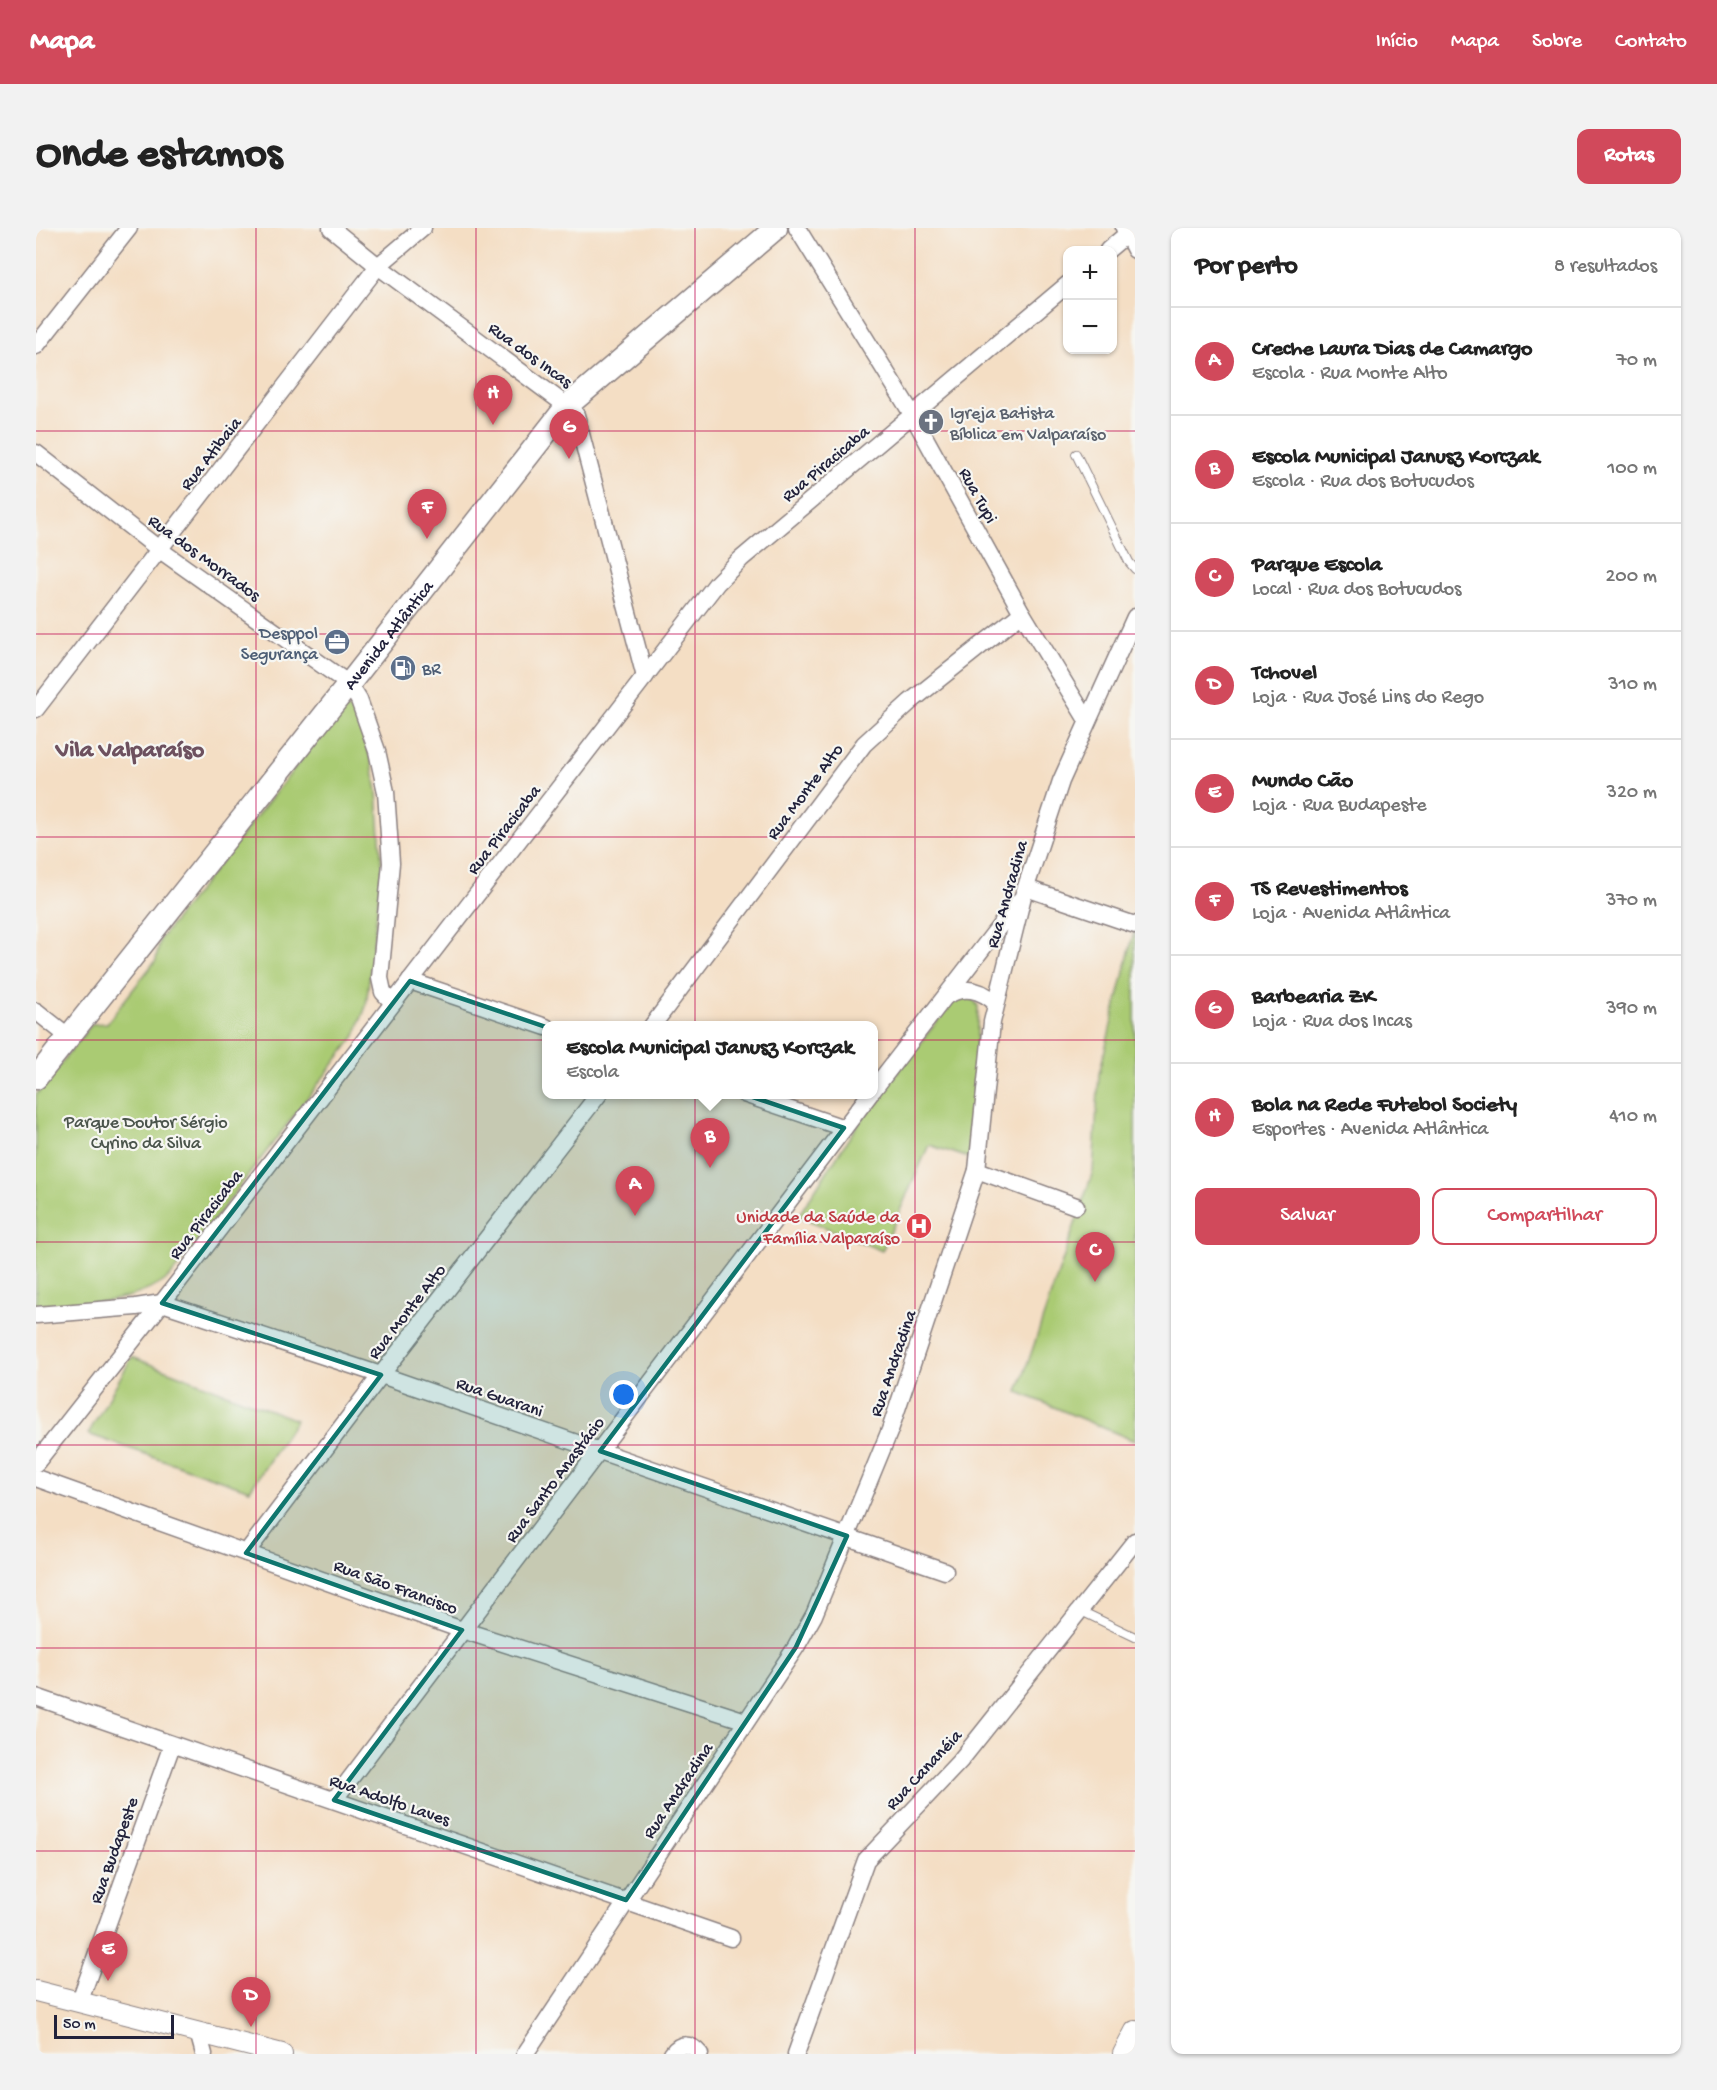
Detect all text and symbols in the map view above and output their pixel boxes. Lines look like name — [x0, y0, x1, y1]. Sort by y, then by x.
text: Mapa — [30, 26, 94, 59]
text: Início — [1376, 30, 1418, 55]
text: Mapa — [1451, 30, 1499, 55]
text: Sobre — [1532, 30, 1582, 55]
text: Contato — [1615, 30, 1687, 55]
button: Rotas — [1577, 129, 1681, 184]
text: Onde estamos — [36, 132, 282, 181]
map controls — [1063, 246, 1117, 354]
button: + — [1063, 246, 1117, 300]
text: Por perto — [1195, 252, 1298, 283]
text: 8 resultados — [1554, 256, 1657, 279]
button: − — [1063, 300, 1117, 354]
street label: Rua dos Incas — [484, 319, 577, 394]
text: Creche Laura Dias de Camargo — [1252, 337, 1533, 363]
text: A — [1209, 350, 1220, 373]
text: 70 m — [1616, 350, 1657, 373]
text: Escola · Rua Monte Alto — [1252, 363, 1448, 386]
pin: H — [474, 376, 512, 425]
place label: Igreja Batista Bíblica em Valparaíso — [949, 404, 1106, 446]
church icon: Igreja Batista Bíblica em Valparaíso — [916, 407, 946, 437]
pin: G — [550, 410, 588, 459]
street label: Rua Atibaia — [177, 413, 248, 495]
street label: Rua Piracicaba — [779, 422, 875, 508]
text: Escola Municipal Janusz Korczak — [1252, 445, 1539, 471]
text: B — [1209, 458, 1220, 481]
text: 100 m — [1607, 458, 1657, 481]
street label: Rua Tupi — [953, 465, 1001, 528]
text: Escola · Rua dos Botucudos — [1252, 471, 1474, 494]
pin: F — [408, 490, 446, 539]
street label: Rua dos Morrados — [143, 511, 265, 608]
text: Parque Escola — [1252, 553, 1382, 579]
text: C — [1209, 566, 1220, 589]
text: 200 m — [1606, 566, 1657, 589]
street label: Avenida Atlântica — [340, 577, 440, 695]
text: Local · Rua dos Botucudos — [1252, 579, 1461, 602]
place label: Desppol Segurança — [241, 624, 319, 666]
office icon: Desppol Segurança — [322, 627, 352, 657]
fuel station icon: BR — [388, 653, 418, 683]
place label: BR — [421, 660, 441, 681]
text: Tchovel — [1252, 661, 1317, 687]
text: D — [1208, 674, 1221, 697]
text: 310 m — [1608, 674, 1657, 697]
text: Loja · Rua José Lins do Rego — [1252, 687, 1484, 710]
district label: Vila Valparaíso — [55, 737, 205, 766]
street label: Rua Monte Alto — [763, 740, 849, 845]
text: Mundo Cão — [1252, 769, 1353, 795]
street label: Rua Piracicaba — [463, 781, 547, 880]
text: E — [1208, 782, 1221, 805]
text: 320 m — [1607, 782, 1657, 805]
text: Loja · Rua Budapeste — [1252, 795, 1427, 818]
street label: Rua Andradina — [983, 837, 1034, 951]
text: TS Revestimentos — [1252, 877, 1408, 903]
text: F — [1209, 890, 1220, 913]
text: 370 m — [1606, 890, 1657, 913]
text: Loja · Avenida Atlântica — [1252, 903, 1450, 926]
text: Barbearia ZK — [1252, 985, 1375, 1011]
text: G — [1208, 998, 1221, 1021]
text: 390 m — [1606, 998, 1657, 1021]
text: Loja · Rua dos Incas — [1252, 1011, 1412, 1034]
popup — [542, 1021, 878, 1099]
text: Escola Municipal Janusz Korczak — [566, 1036, 854, 1062]
text: Escola — [566, 1062, 619, 1085]
text: Bola na Rede Futebol Society — [1252, 1093, 1517, 1119]
text: H — [1209, 1106, 1220, 1129]
text: 410 m — [1609, 1106, 1657, 1129]
park label: Parque Doutor Sérgio Cyrino da Silva — [63, 1113, 228, 1155]
pin: B — [690, 1118, 730, 1168]
text: Esportes · Avenida Atlântica — [1252, 1119, 1488, 1142]
street label: Rua Piracicaba — [165, 1166, 249, 1265]
pin: A — [616, 1166, 654, 1216]
button: Salvar — [1195, 1188, 1420, 1245]
button: Compartilhar — [1432, 1188, 1657, 1245]
place label: Unidade da Saúde da Família Valparaíso — [736, 1208, 901, 1250]
hospital icon: Unidade da Saúde da Família Valparaíso — [904, 1211, 934, 1241]
pin: C — [1076, 1232, 1114, 1282]
street label: Rua Monte Alto — [364, 1261, 452, 1364]
street label: Rua Andradina — [866, 1307, 923, 1420]
street label: Rua Guarani — [453, 1374, 546, 1423]
your location — [609, 1380, 638, 1409]
street label: Rua Santo Anastácio — [502, 1413, 610, 1548]
street label: Rua São Francisco — [330, 1556, 460, 1621]
street label: Rua Cananéia — [882, 1725, 968, 1815]
street label: Rua Andradina — [639, 1739, 719, 1843]
street label: Rua Adolfo Laves — [326, 1771, 454, 1832]
street label: Rua Budapeste — [86, 1794, 145, 1907]
pin: E — [88, 1932, 128, 1981]
pin: D — [232, 1978, 270, 2027]
scale bar — [54, 2012, 174, 2040]
text: 50 m — [63, 2016, 96, 2035]

